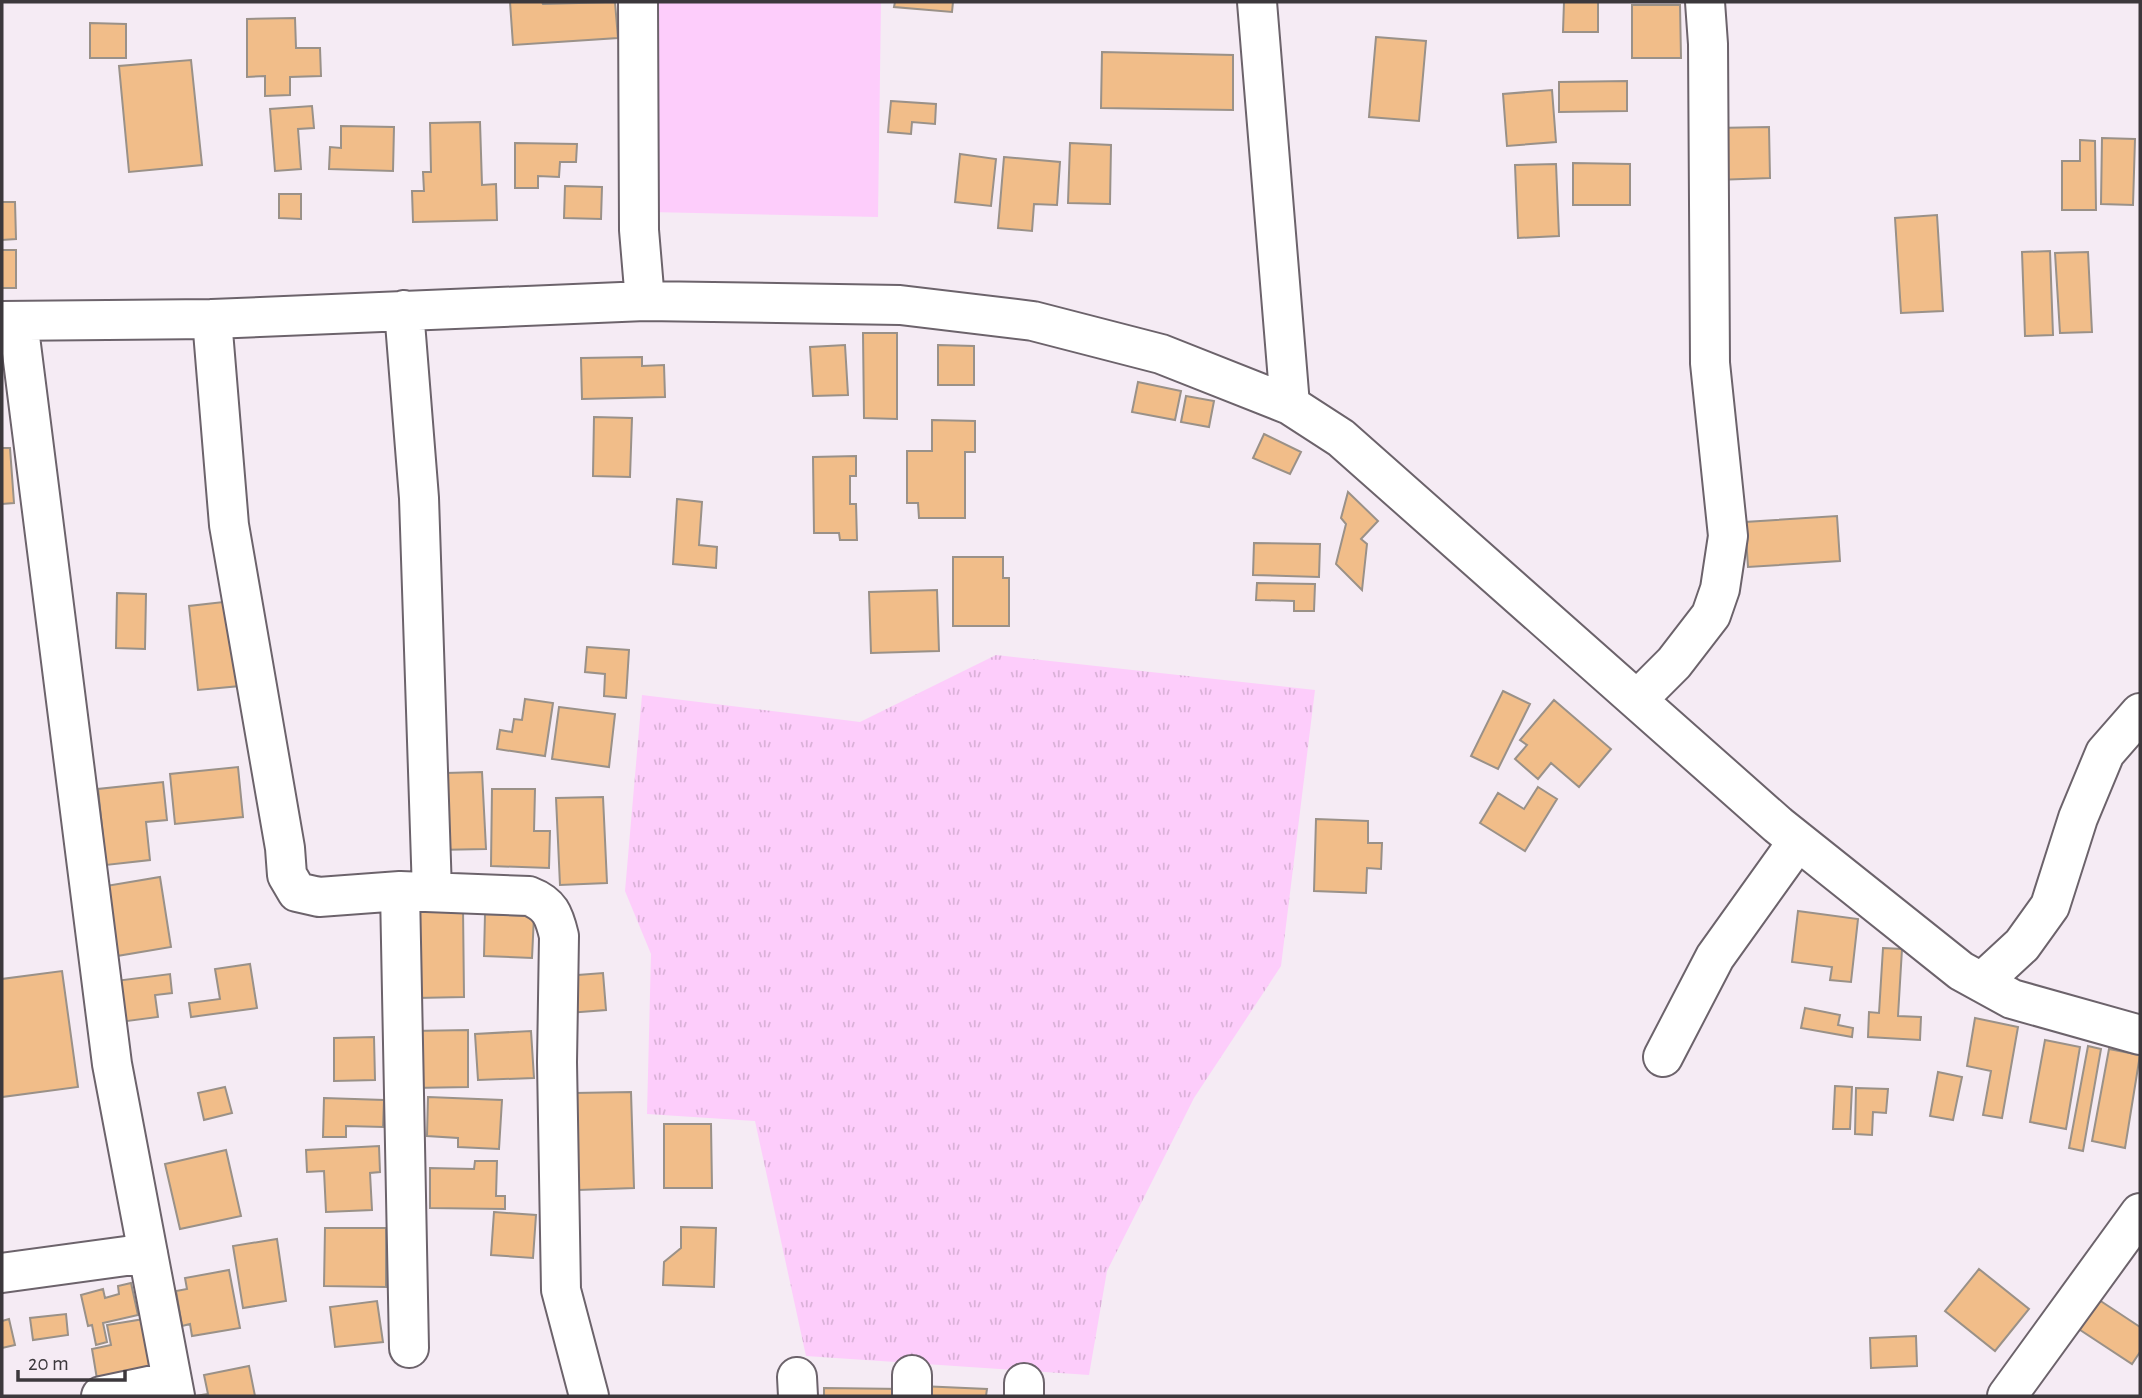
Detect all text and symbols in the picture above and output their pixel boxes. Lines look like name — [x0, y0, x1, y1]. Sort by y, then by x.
scale bar — [18, 1338, 124, 1382]
text: 20 m — [28, 1353, 69, 1374]

